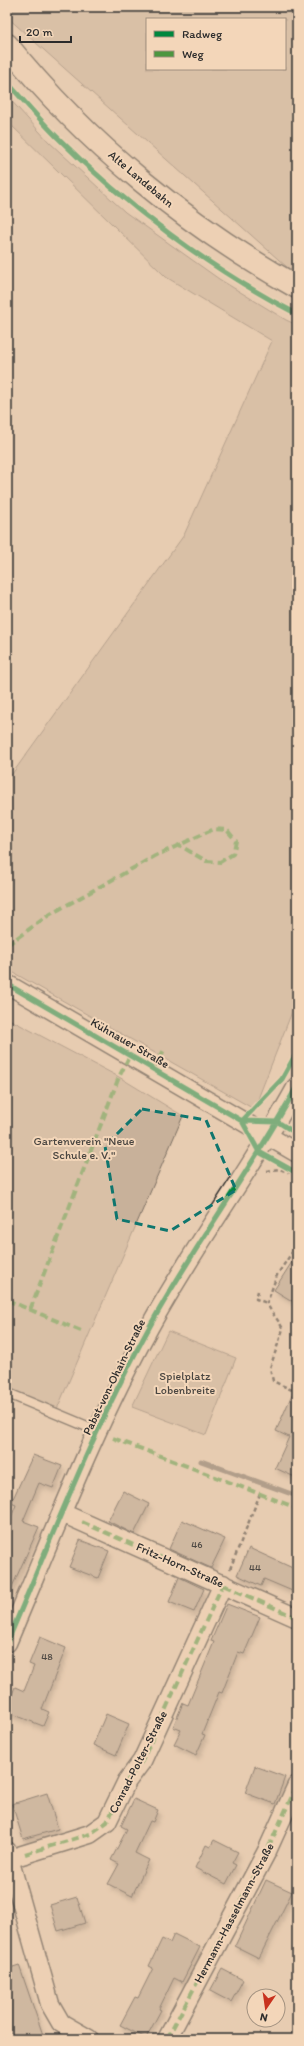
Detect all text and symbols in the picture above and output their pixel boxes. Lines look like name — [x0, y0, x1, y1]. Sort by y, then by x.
scale bar — [20, 18, 71, 44]
legend — [146, 18, 286, 70]
text: 20 m — [26, 25, 53, 39]
text: Radweg — [182, 27, 223, 41]
text: Weg — [182, 47, 205, 61]
street label: Alte Landebahn — [106, 148, 177, 210]
street label: Kühnauer Straße — [88, 1015, 172, 1071]
park label: Gartenverein "Neue Schule e. V." — [33, 1134, 135, 1162]
street label: Pabst-von-Ohain-Straße — [80, 1316, 148, 1437]
park label: Spielplatz Lobenbreite — [155, 1369, 216, 1397]
house number: 46 — [191, 1538, 203, 1551]
street label: Fritz-Horn-Straße — [134, 1539, 226, 1591]
house number: 44 — [249, 1561, 261, 1574]
house number: 48 — [41, 1650, 53, 1663]
street label: Conrad-Polter-Straße — [106, 1708, 170, 1816]
street label: Hermann-Hasselmann-Straße — [191, 1840, 277, 1985]
north arrow — [246, 1988, 286, 2028]
text: N — [259, 2010, 269, 2024]

